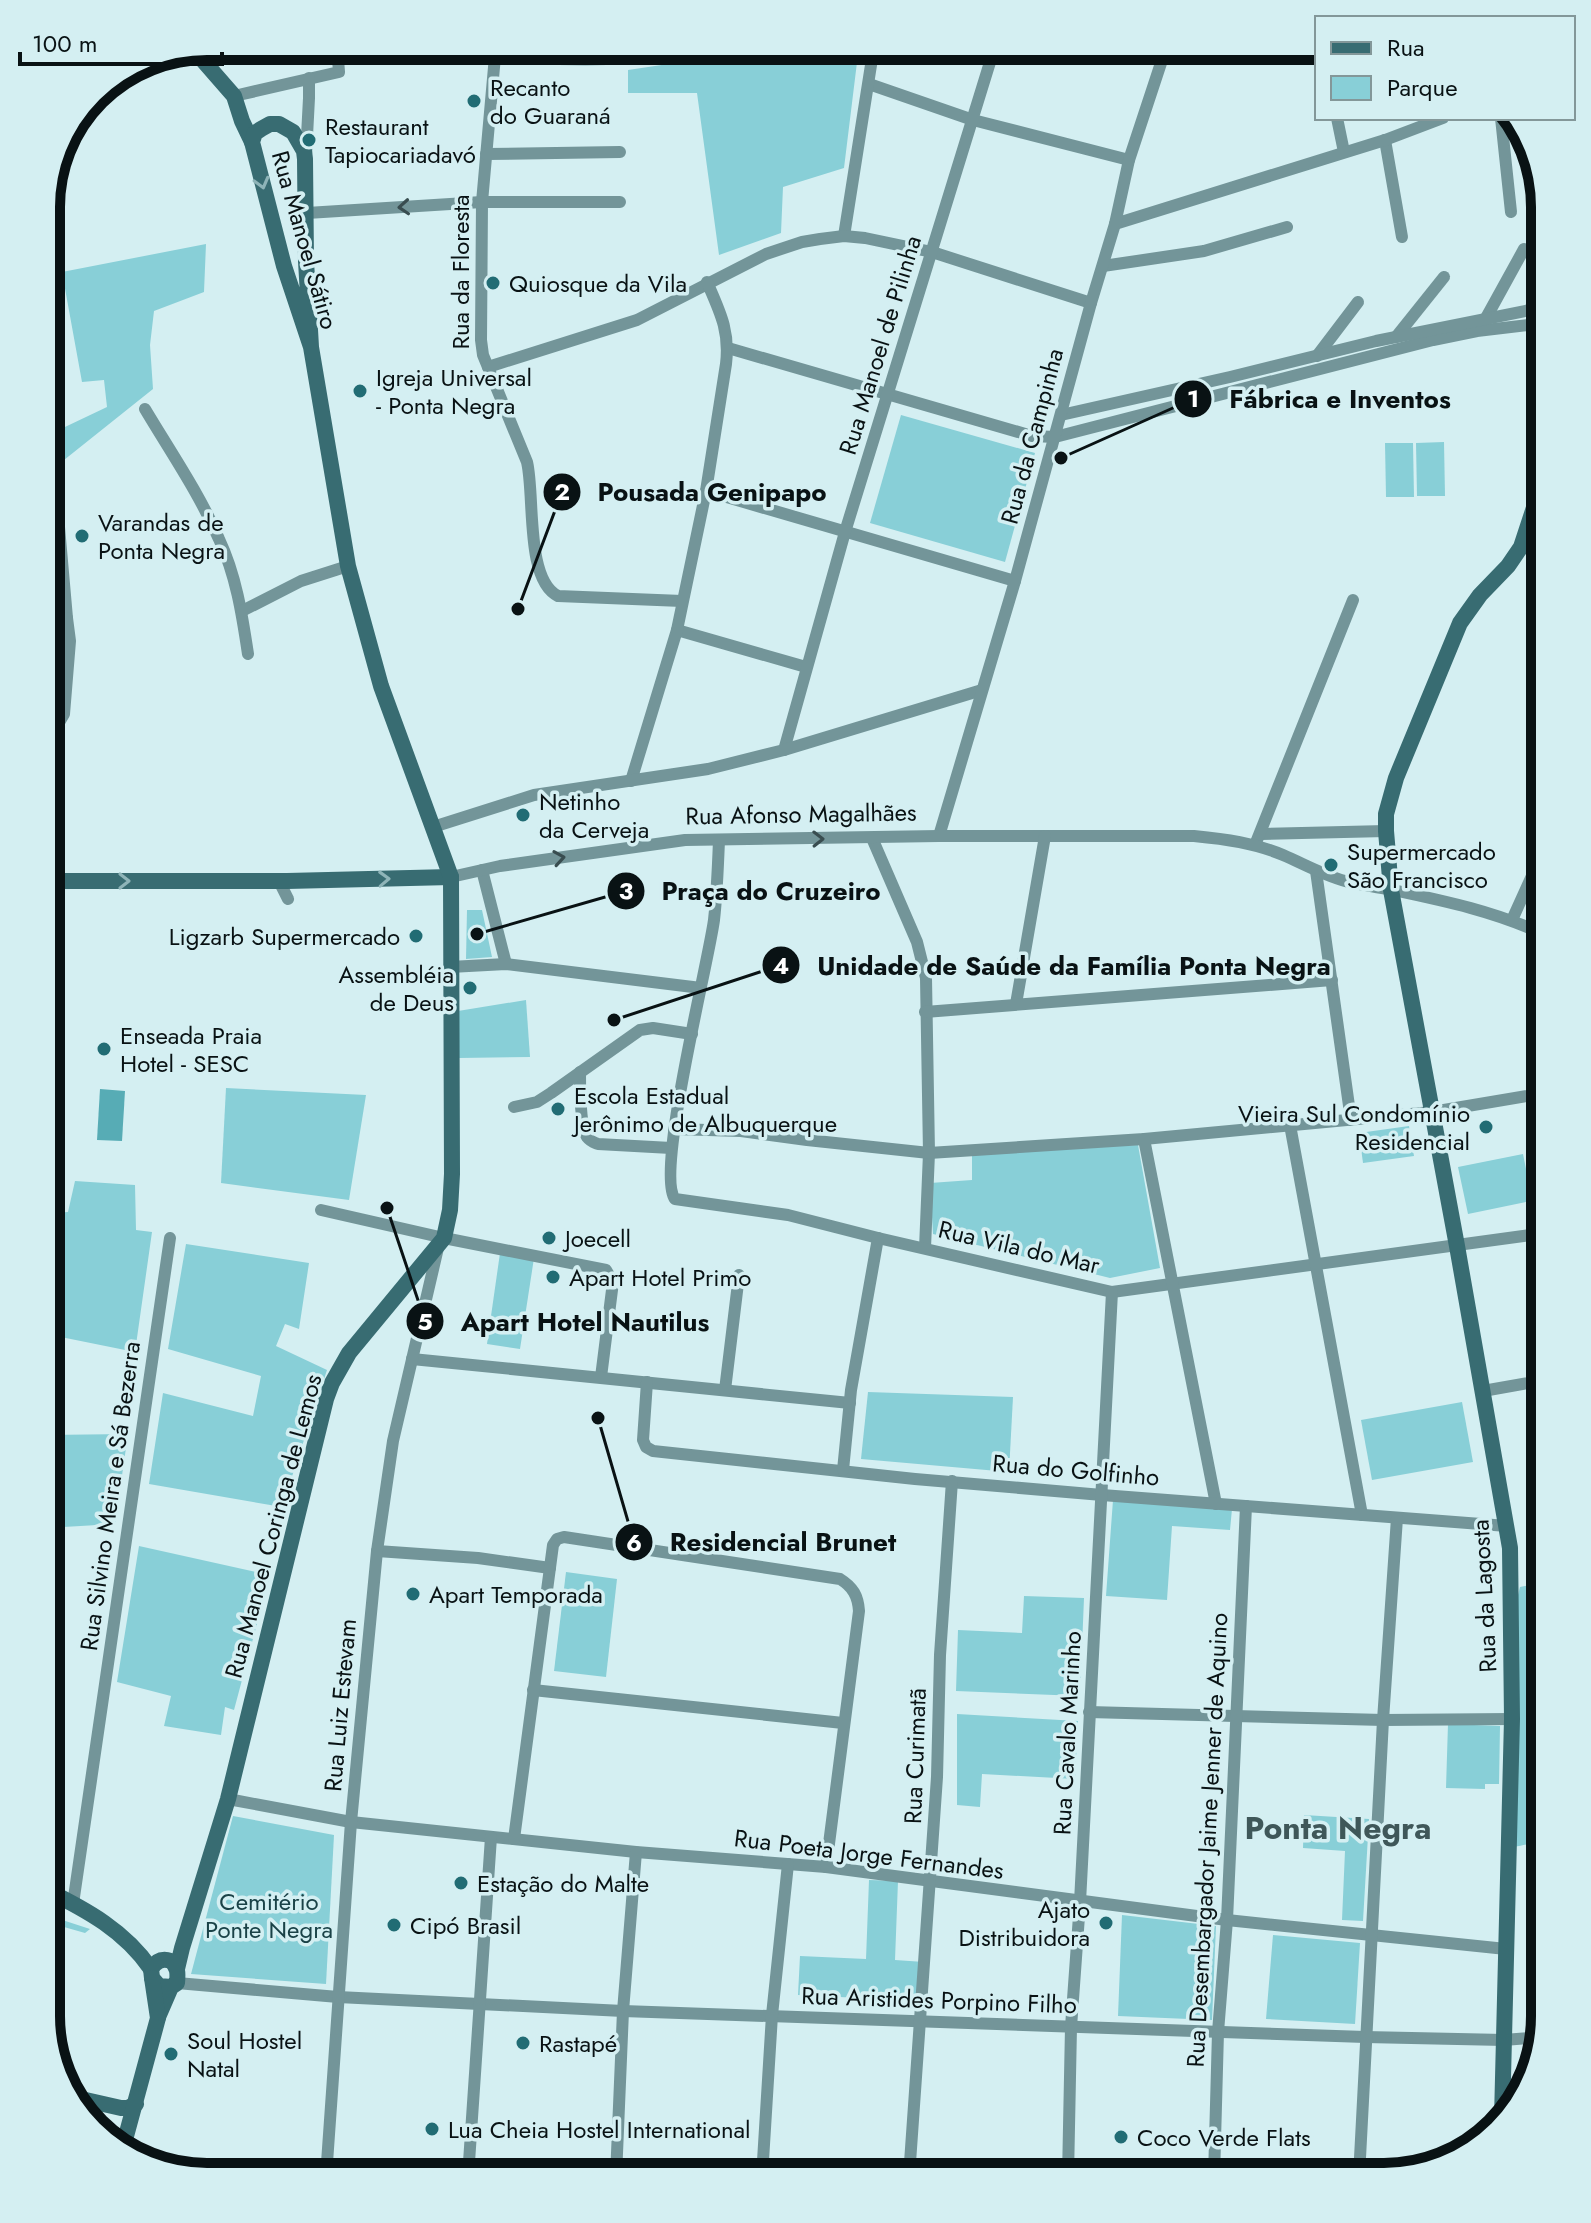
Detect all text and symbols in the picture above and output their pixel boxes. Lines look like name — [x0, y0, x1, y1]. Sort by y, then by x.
scale bar — [20, 16, 222, 66]
legend — [1315, 16, 1575, 120]
text: 100 m — [32, 26, 98, 61]
text: Rua — [1387, 30, 1425, 65]
place label: Recanto do Guaraná — [490, 70, 611, 133]
text: Parque — [1387, 70, 1458, 105]
marker: Recanto do Guaraná — [465, 92, 483, 110]
place label: Restaurant Tapiocariadavó — [325, 109, 476, 172]
marker: Restaurant Tapiocariadavó — [300, 131, 318, 149]
street label: Rua Manoel Sátiro — [263, 147, 347, 333]
one-way arrow — [252, 175, 269, 189]
street label: Rua da Floresta — [443, 194, 478, 350]
one-way arrow — [397, 198, 410, 215]
street label: Rua Manoel de Pilinha — [830, 231, 930, 459]
place label: Quiosque da Vila — [509, 266, 687, 301]
marker: Quiosque da Vila — [484, 274, 502, 292]
street label: Rua da Campinha — [992, 344, 1072, 528]
place label: Igreja Universal - Ponta Negra — [376, 360, 532, 423]
callout: Fábrica e Inventos — [1173, 374, 1467, 424]
text: Fábrica e Inventos — [1229, 380, 1451, 418]
text: 1 — [1187, 381, 1199, 416]
marker: Igreja Universal - Ponta Negra — [351, 382, 369, 400]
callout: Pousada Genipapo — [542, 467, 843, 517]
text: Pousada Genipapo — [597, 473, 827, 511]
text: 2 — [554, 474, 570, 509]
place label: Varandas de Ponta Negra — [98, 505, 225, 568]
marker: Varandas de Ponta Negra — [73, 527, 91, 545]
place label: Netinho da Cerveja — [539, 784, 649, 847]
street label: Rua Afonso Magalhães — [685, 794, 917, 834]
marker: Netinho da Cerveja — [514, 806, 532, 824]
one-way arrow — [812, 830, 825, 848]
place label: Supermercado São Francisco — [1347, 834, 1496, 897]
one-way arrow — [552, 850, 566, 867]
marker: Supermercado São Francisco — [1322, 856, 1340, 874]
callout: Praça do Cruzeiro — [606, 866, 897, 916]
one-way arrow — [378, 870, 391, 887]
one-way arrow — [118, 872, 131, 890]
text: Praça do Cruzeiro — [662, 872, 880, 910]
text: 3 — [619, 873, 634, 908]
place label: Ligzarb Supermercado — [169, 919, 400, 954]
marker: Ligzarb Supermercado — [407, 927, 425, 945]
callout: Unidade de Saúde da Família Ponta Negra — [761, 940, 1347, 990]
text: Unidade de Saúde da Família Ponta Negra — [817, 947, 1331, 985]
text: 4 — [773, 948, 789, 983]
place label: Assembléia de Deus — [338, 957, 454, 1020]
marker: Assembléia de Deus — [461, 979, 479, 997]
place label: Enseada Praia Hotel - SESC — [120, 1018, 262, 1081]
marker: Enseada Praia Hotel - SESC — [95, 1040, 113, 1058]
place label: Escola Estadual Jerônimo de Albuquerque — [571, 1078, 837, 1141]
place label: Vieira Sul Condomínio Residencial — [1238, 1096, 1470, 1159]
marker: Escola Estadual Jerônimo de Albuquerque — [549, 1100, 567, 1118]
marker: Vieira Sul Condomínio Residencial — [1477, 1118, 1495, 1136]
street label: Rua Vila do Mar — [935, 1211, 1104, 1283]
place label: Joecell — [562, 1221, 631, 1256]
marker: Joecell — [540, 1229, 558, 1247]
place label: Apart Hotel Primo — [569, 1260, 751, 1295]
marker: Apart Hotel Primo — [544, 1268, 562, 1286]
callout: Apart Hotel Nautilus — [405, 1296, 725, 1346]
text: Apart Hotel Nautilus — [460, 1303, 709, 1341]
text: 5 — [417, 1304, 433, 1339]
street label: Rua Silvino Meira e Sá Bezerra — [71, 1339, 149, 1653]
street label: Rua Manoel Coringa de Lemos — [216, 1370, 330, 1682]
street label: Rua do Golfinho — [991, 1445, 1161, 1495]
callout: Residencial Brunet — [614, 1517, 912, 1567]
street label: Rua da Lagosta — [1463, 1519, 1505, 1673]
text: Residencial Brunet — [670, 1523, 897, 1561]
text: 6 — [626, 1525, 642, 1560]
place label: Apart Temporada — [429, 1577, 603, 1612]
marker: Apart Temporada — [404, 1585, 422, 1603]
street label: Rua Desembargador Jaime Jenner de Aquino — [1178, 1612, 1236, 2068]
street label: Rua Luiz Estevam — [315, 1617, 365, 1793]
street label: Rua Cavalo Marinho — [1044, 1630, 1090, 1836]
street label: Rua Curimatã — [895, 1687, 935, 1825]
district label: Ponta Negra — [1245, 1805, 1431, 1851]
street label: Rua Poeta Jorge Fernandes — [732, 1820, 1006, 1888]
place label: Estação do Malte — [477, 1866, 649, 1901]
marker: Estação do Malte — [452, 1874, 470, 1892]
park label: Cemitério Ponte Negra — [205, 1884, 333, 1947]
place label: Ajato Distribuidora — [958, 1892, 1090, 1955]
place label: Cipó Brasil — [410, 1908, 521, 1943]
marker: Ajato Distribuidora — [1097, 1914, 1115, 1932]
marker: Cipó Brasil — [385, 1916, 403, 1934]
street label: Rua Aristides Porpino Filho — [801, 1978, 1077, 2022]
place label: Soul Hostel Natal — [187, 2023, 302, 2086]
place label: Rastapé — [539, 2026, 617, 2061]
marker: Rastapé — [514, 2034, 532, 2052]
marker: Soul Hostel Natal — [162, 2045, 180, 2063]
place label: Lua Cheia Hostel International — [448, 2112, 751, 2147]
marker: Lua Cheia Hostel International — [423, 2120, 441, 2138]
place label: Coco Verde Flats — [1137, 2120, 1311, 2155]
marker: Coco Verde Flats — [1112, 2128, 1130, 2146]

